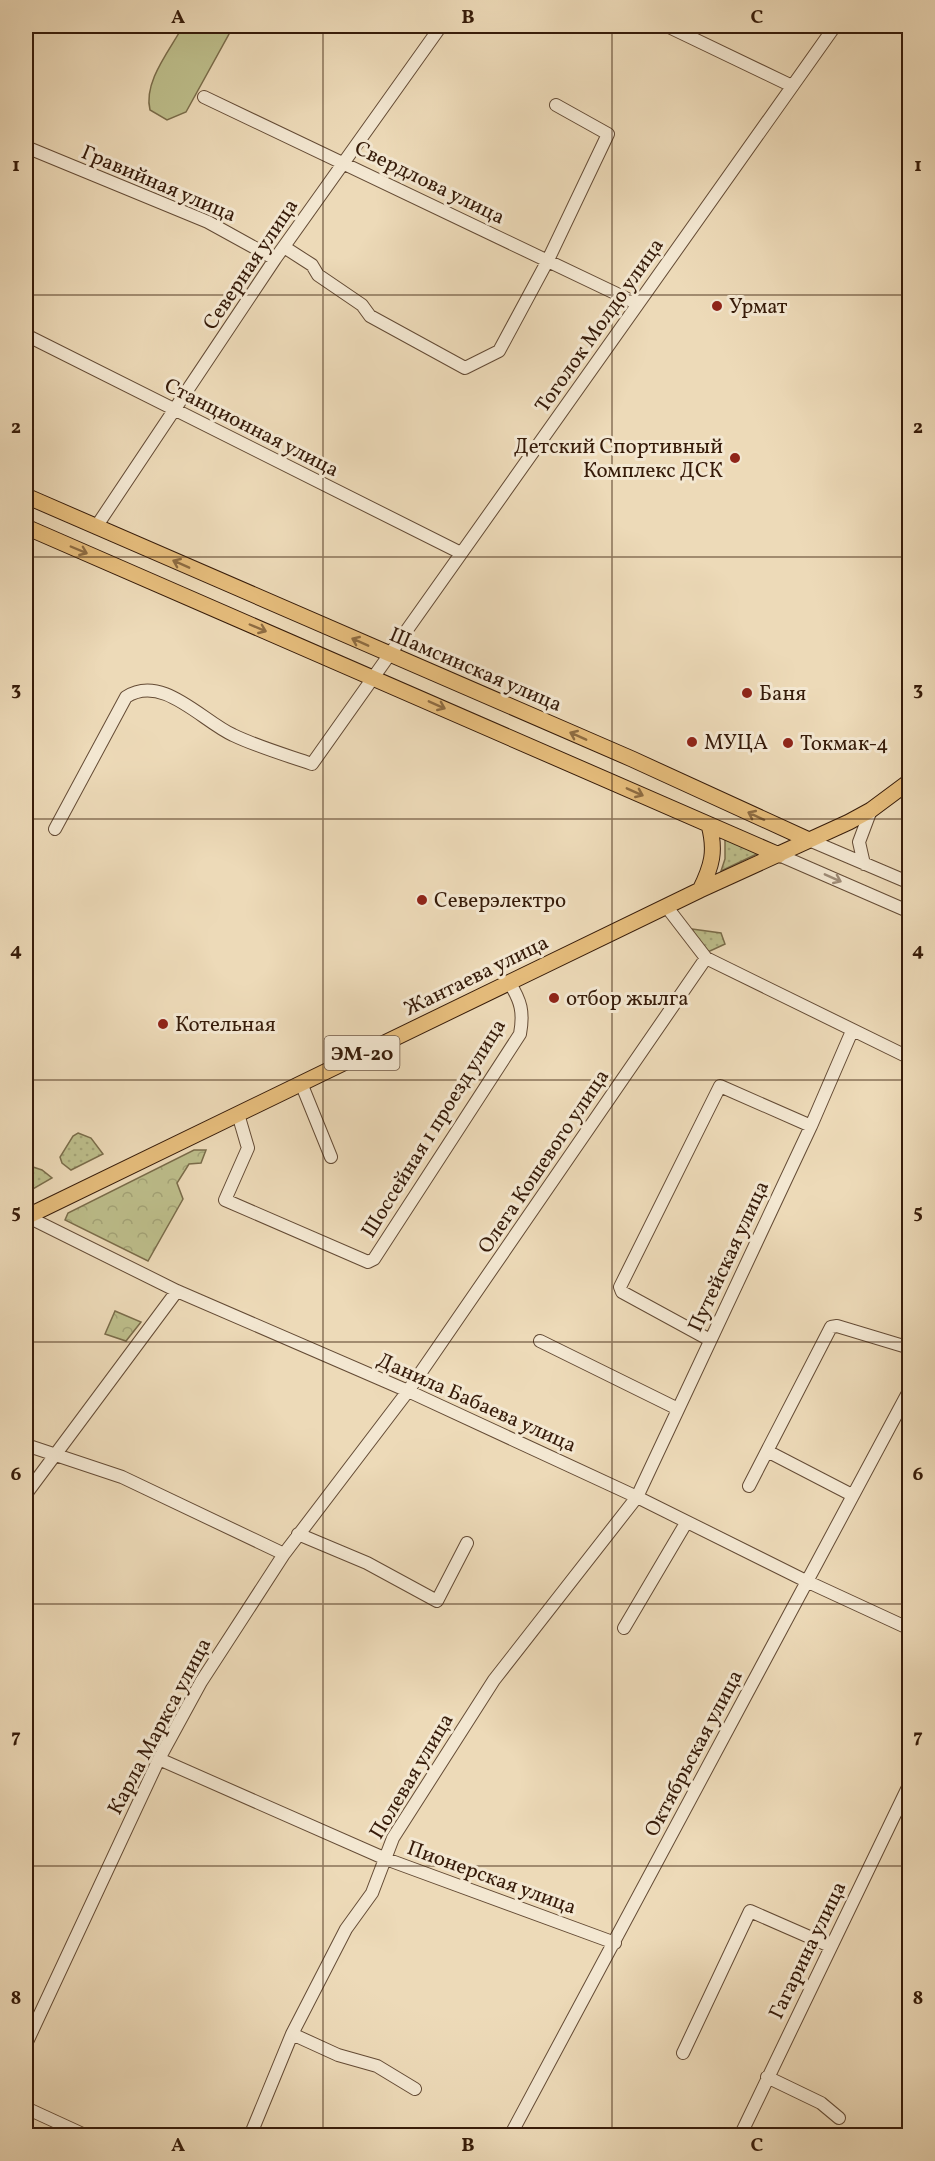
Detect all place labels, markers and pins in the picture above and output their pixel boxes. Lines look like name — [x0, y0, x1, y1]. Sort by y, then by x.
place label: Урмат — [729, 293, 788, 322]
marker: Урмат — [710, 299, 724, 313]
place label: Детский Спортивный Комплекс ДСК — [514, 433, 723, 486]
marker: Детский Спортивный Комплекс ДСК — [728, 451, 742, 465]
place label: Баня — [759, 680, 806, 709]
marker: Баня — [740, 686, 754, 700]
place label: МУЦА — [704, 729, 768, 758]
place label: Токмак-4 — [800, 730, 889, 759]
marker: МУЦА — [685, 735, 699, 749]
marker: Токмак-4 — [781, 736, 795, 750]
place label: Северэлектро — [434, 887, 566, 916]
marker: Северэлектро — [415, 893, 429, 907]
place label: отбор жылга — [566, 985, 689, 1014]
marker: отбор жылга — [547, 991, 561, 1005]
place label: Котельная — [175, 1011, 276, 1040]
marker: Котельная — [156, 1017, 170, 1031]

